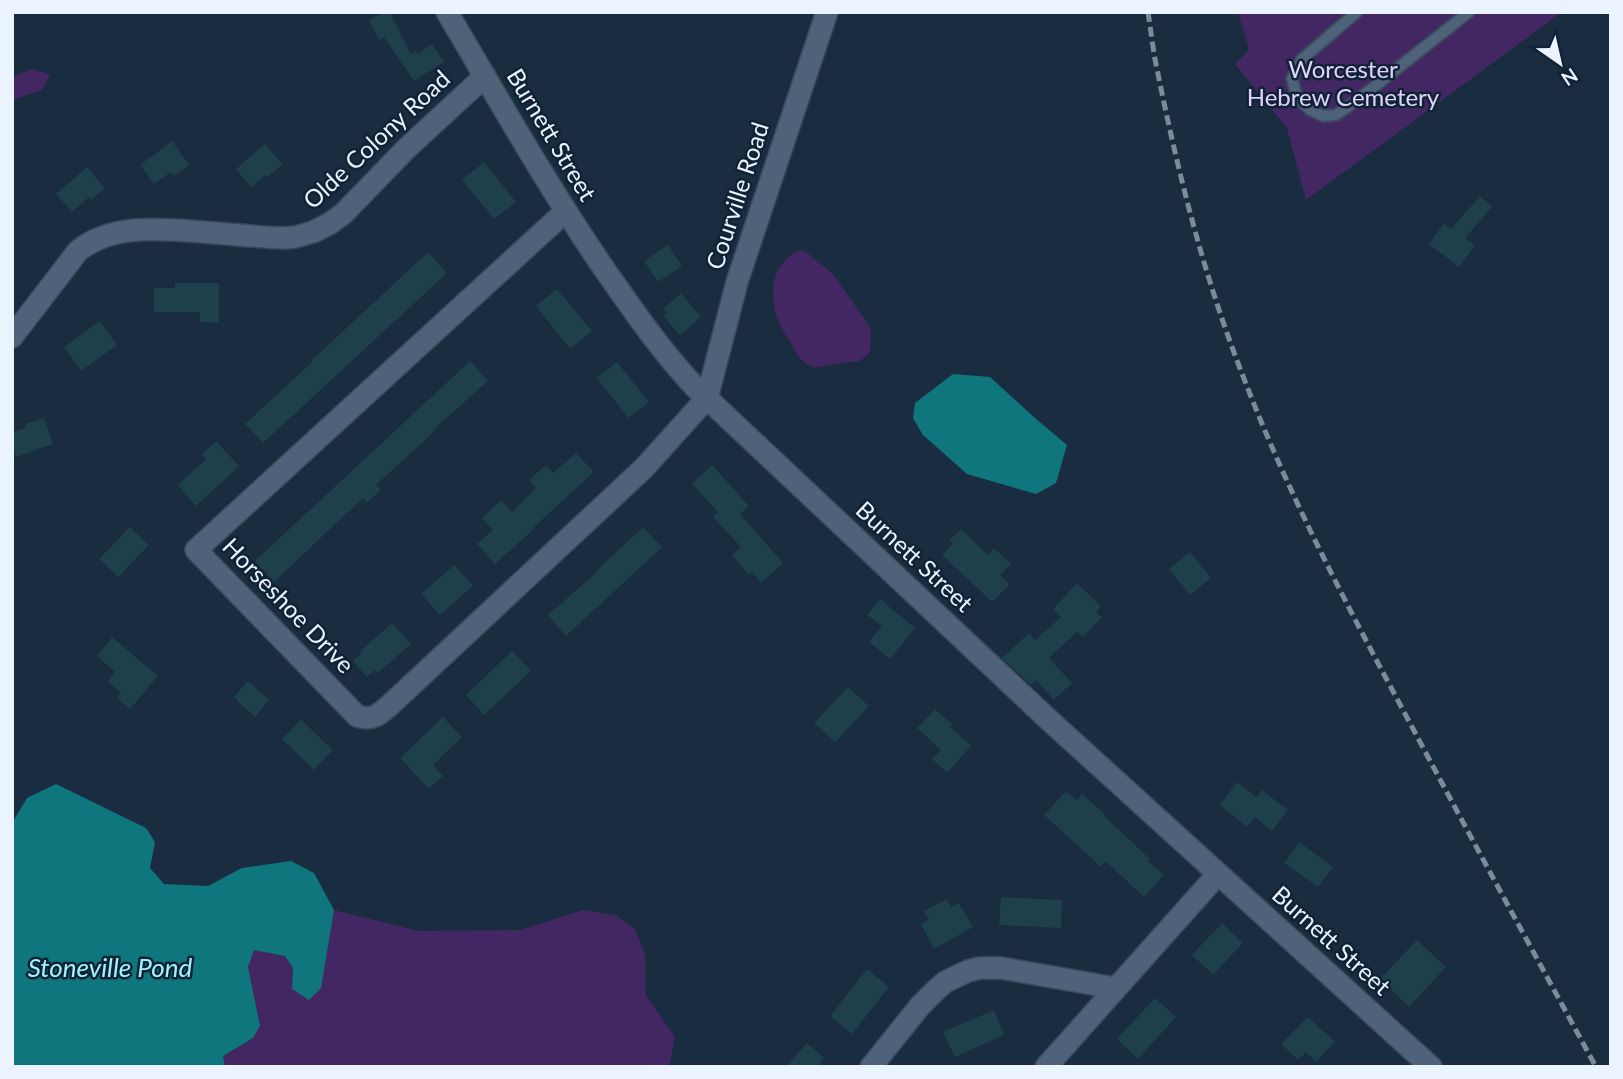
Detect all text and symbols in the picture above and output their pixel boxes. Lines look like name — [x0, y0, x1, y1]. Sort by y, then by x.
north arrow — [1525, 28, 1595, 98]
park label: Worcester Hebrew Cemetery — [1247, 54, 1440, 111]
street label: Burnett Street — [501, 63, 603, 206]
street label: Olde Colony Road — [297, 64, 455, 214]
text: N — [1557, 64, 1582, 91]
street label: Courville Road — [699, 118, 774, 273]
street label: Burnett Street — [851, 494, 980, 618]
street label: Horseshoe Drive — [217, 531, 361, 679]
street label: Burnett Street — [1267, 879, 1397, 1001]
water label: Stoneville Pond — [28, 951, 193, 983]

